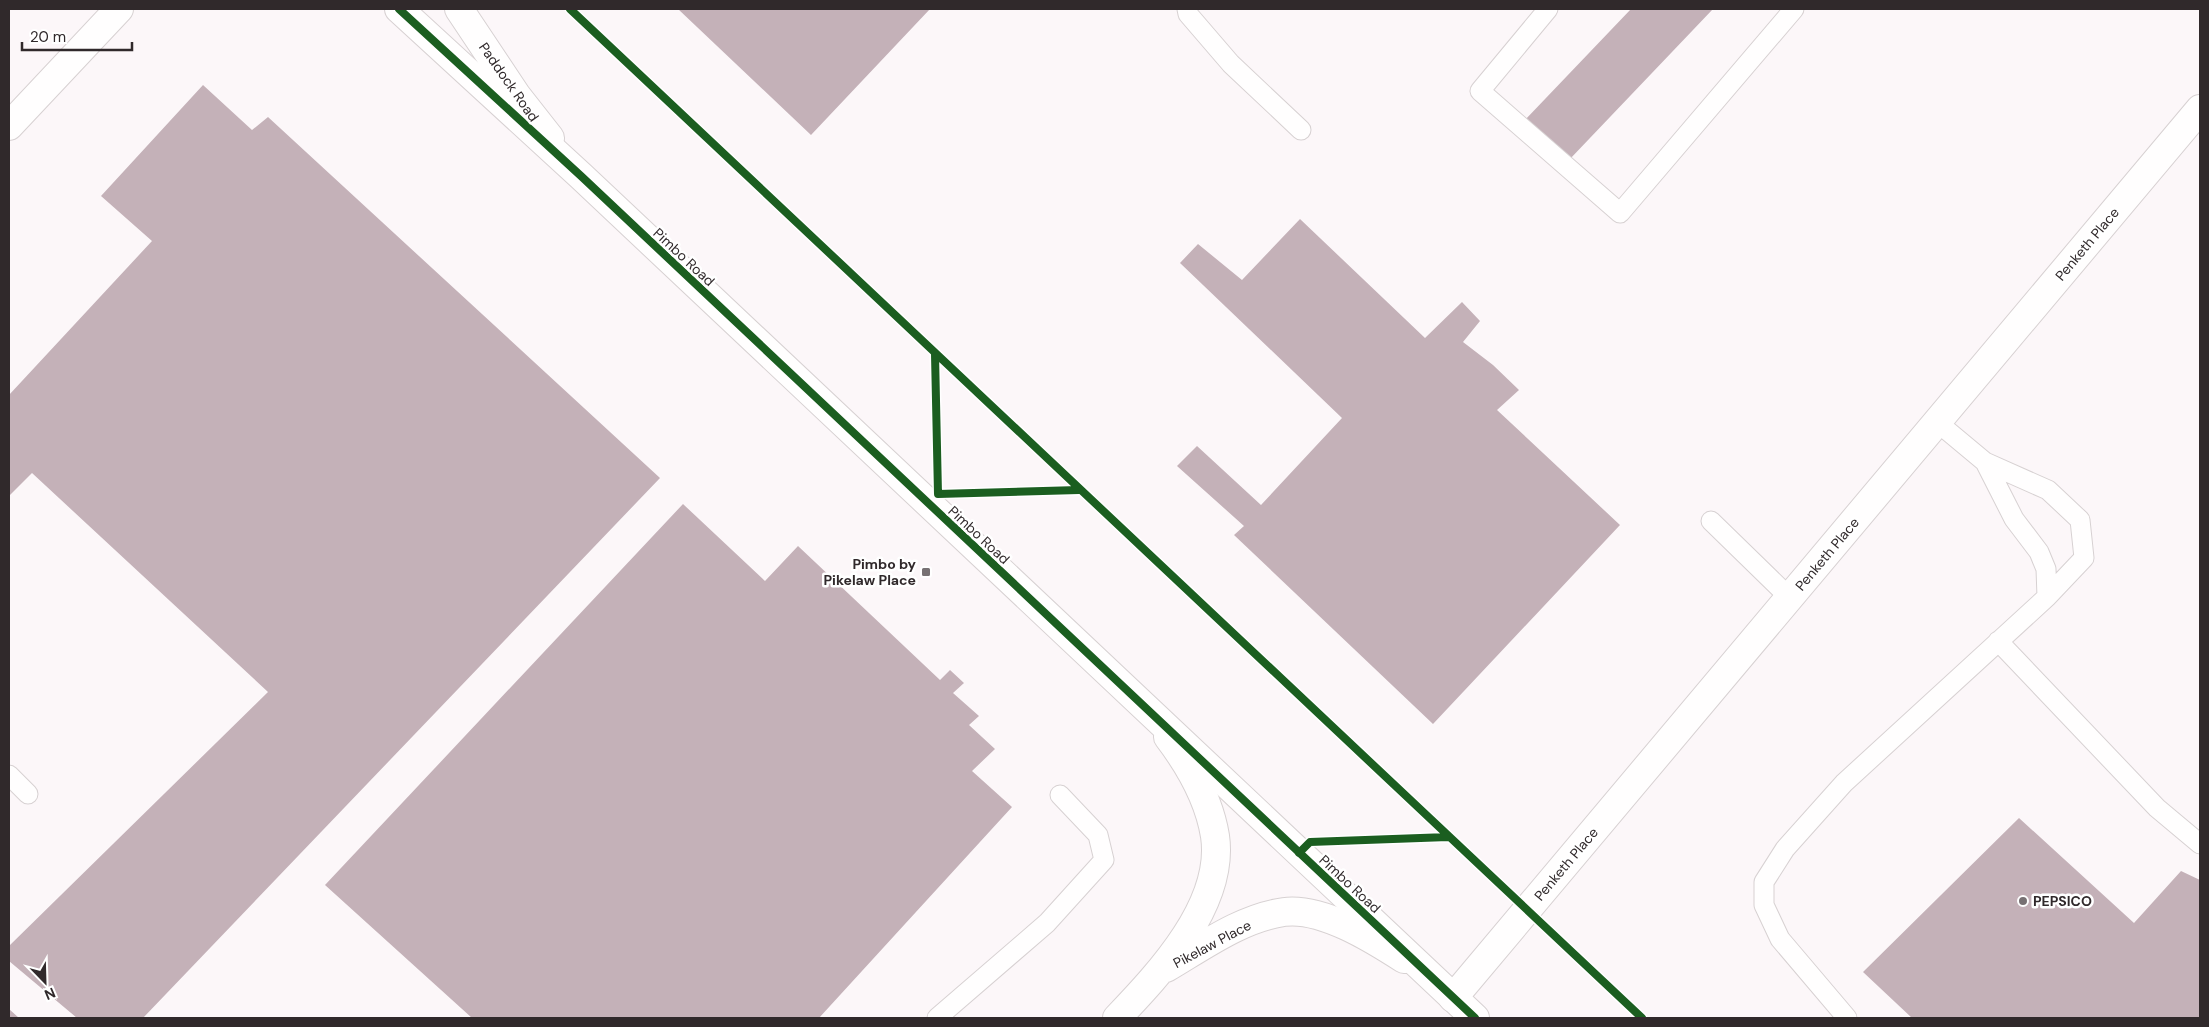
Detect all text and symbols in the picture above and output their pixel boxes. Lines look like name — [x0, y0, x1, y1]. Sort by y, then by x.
scale bar — [22, 20, 132, 52]
text: 20 m — [30, 27, 66, 47]
street label: Paddock Road — [475, 39, 543, 125]
street label: Penketh Place — [2051, 204, 2123, 284]
street label: Pimbo Road — [650, 224, 718, 290]
street label: Pimbo Road — [945, 502, 1013, 568]
street label: Penketh Place — [1791, 514, 1863, 594]
place label: Pimbo by Pikelaw Place — [824, 555, 917, 589]
marker: Pimbo by Pikelaw Place — [920, 566, 932, 578]
street label: Penketh Place — [1530, 824, 1602, 904]
street label: Pimbo Road — [1316, 851, 1384, 917]
place label: PEPSICO — [2033, 892, 2092, 910]
marker: PEPSICO — [2017, 895, 2029, 907]
street label: Pikelaw Place — [1170, 916, 1254, 972]
north arrow — [20, 957, 70, 1007]
text: N — [42, 984, 58, 1004]

